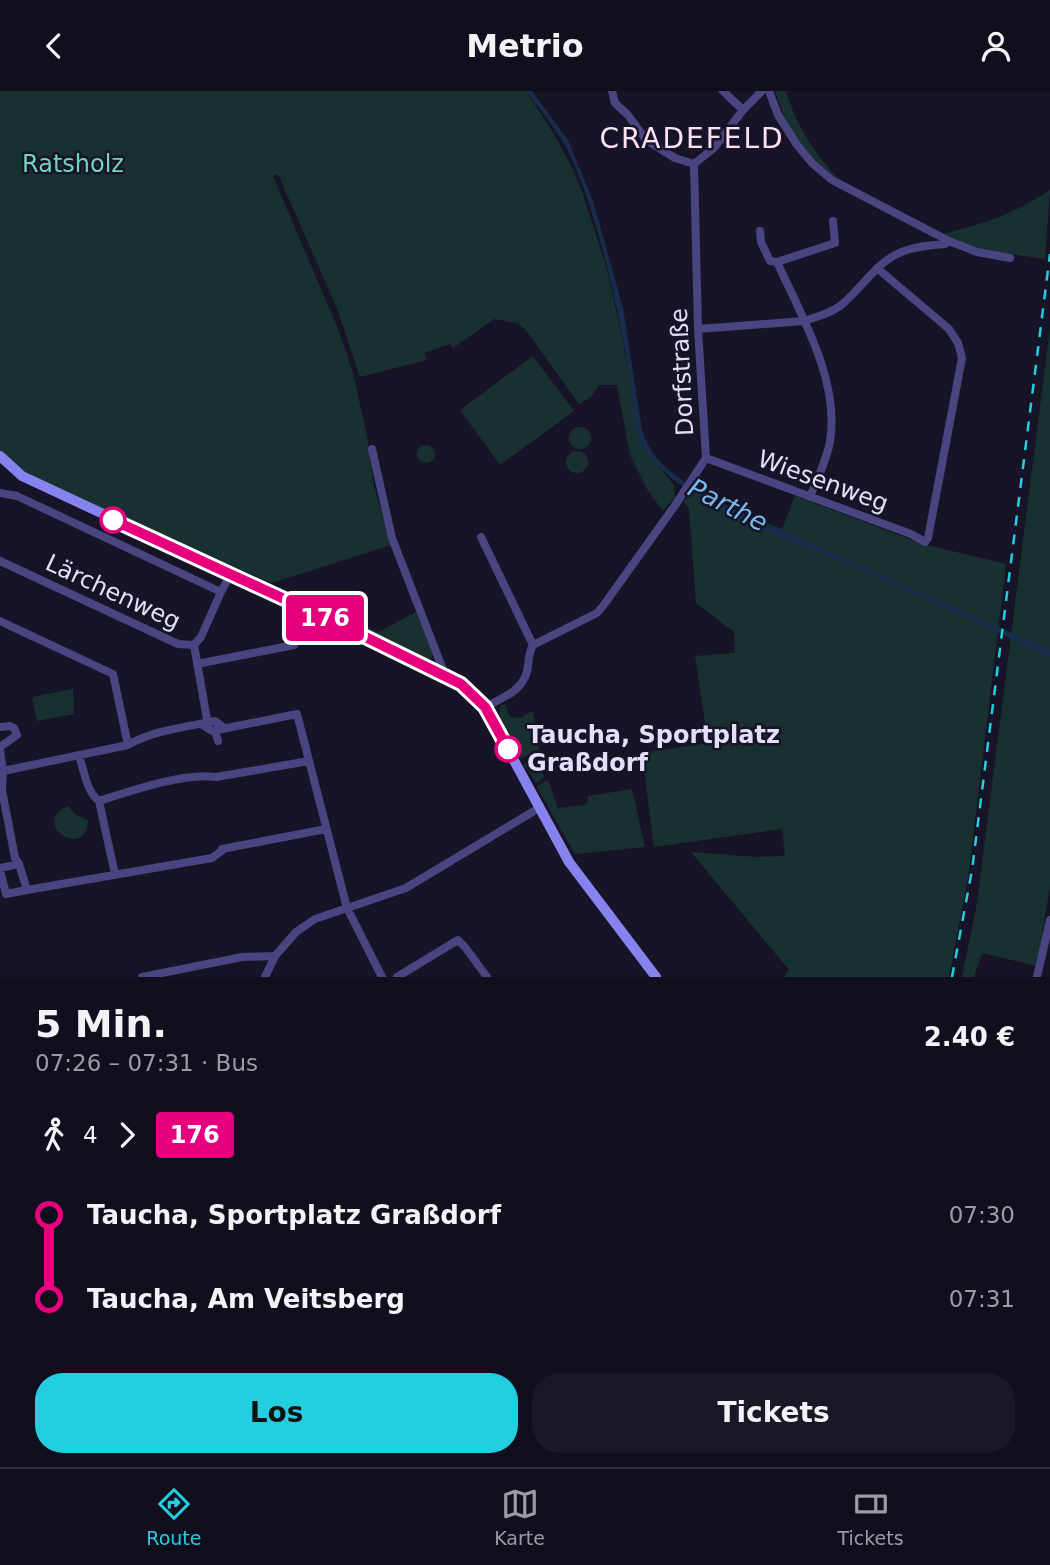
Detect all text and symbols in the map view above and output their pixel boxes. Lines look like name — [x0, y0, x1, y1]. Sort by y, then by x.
icon: back — [35, 27, 73, 65]
text: Metrio — [466, 27, 584, 65]
icon: person — [977, 27, 1015, 65]
district label: CRADEFELD — [599, 122, 785, 155]
park label: Ratsholz — [22, 150, 124, 178]
street label: Dorfstraße — [665, 307, 699, 437]
street label: Wiesenweg — [754, 444, 892, 518]
water label: Parthe — [683, 472, 773, 538]
unlabelled marker — [100, 507, 126, 533]
street label: Lärchenweg — [41, 549, 185, 635]
line badge: 176 — [285, 595, 365, 641]
text: 176 — [300, 604, 350, 632]
place label: Taucha, Sportplatz Graßdorf — [527, 721, 780, 777]
marker: Taucha, Sportplatz Graßdorf — [495, 736, 521, 762]
text: 5 Min. — [35, 1002, 167, 1046]
text: 2.40 € — [924, 1022, 1015, 1052]
text: 07:26 – 07:31 · Bus — [35, 1050, 258, 1076]
icon: walk — [35, 1116, 73, 1154]
icon: forward — [108, 1116, 146, 1154]
text: 176 — [170, 1121, 220, 1149]
text: 4 — [83, 1122, 98, 1148]
text: Taucha, Sportplatz Graßdorf — [87, 1200, 501, 1230]
text: 07:30 — [949, 1202, 1015, 1228]
text: Taucha, Am Veitsberg — [87, 1284, 405, 1314]
text: 07:31 — [949, 1286, 1015, 1312]
button: Los — [35, 1373, 518, 1453]
button: Tickets — [532, 1373, 1015, 1453]
tab: Route — [146, 1485, 201, 1549]
tab: Karte — [494, 1485, 545, 1549]
tab: Tickets — [838, 1485, 904, 1549]

